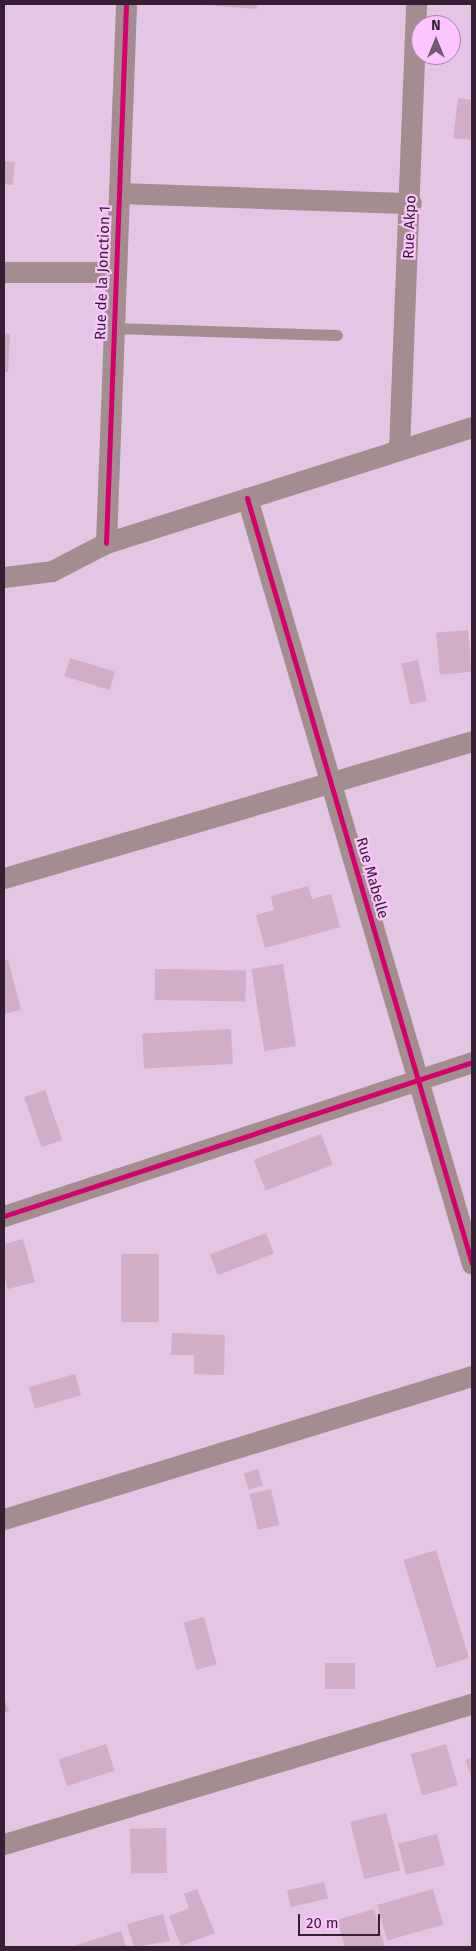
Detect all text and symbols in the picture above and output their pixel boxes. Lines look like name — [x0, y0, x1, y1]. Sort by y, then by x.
north arrow — [411, 15, 461, 65]
text: N — [431, 17, 441, 34]
street label: Rue Akpo — [400, 195, 420, 259]
street label: Rue de la Jonction 1 — [92, 205, 114, 341]
street label: Rue Mabelle — [352, 835, 392, 921]
scale bar — [301, 1904, 384, 1936]
text: 20 m — [306, 1914, 339, 1932]

